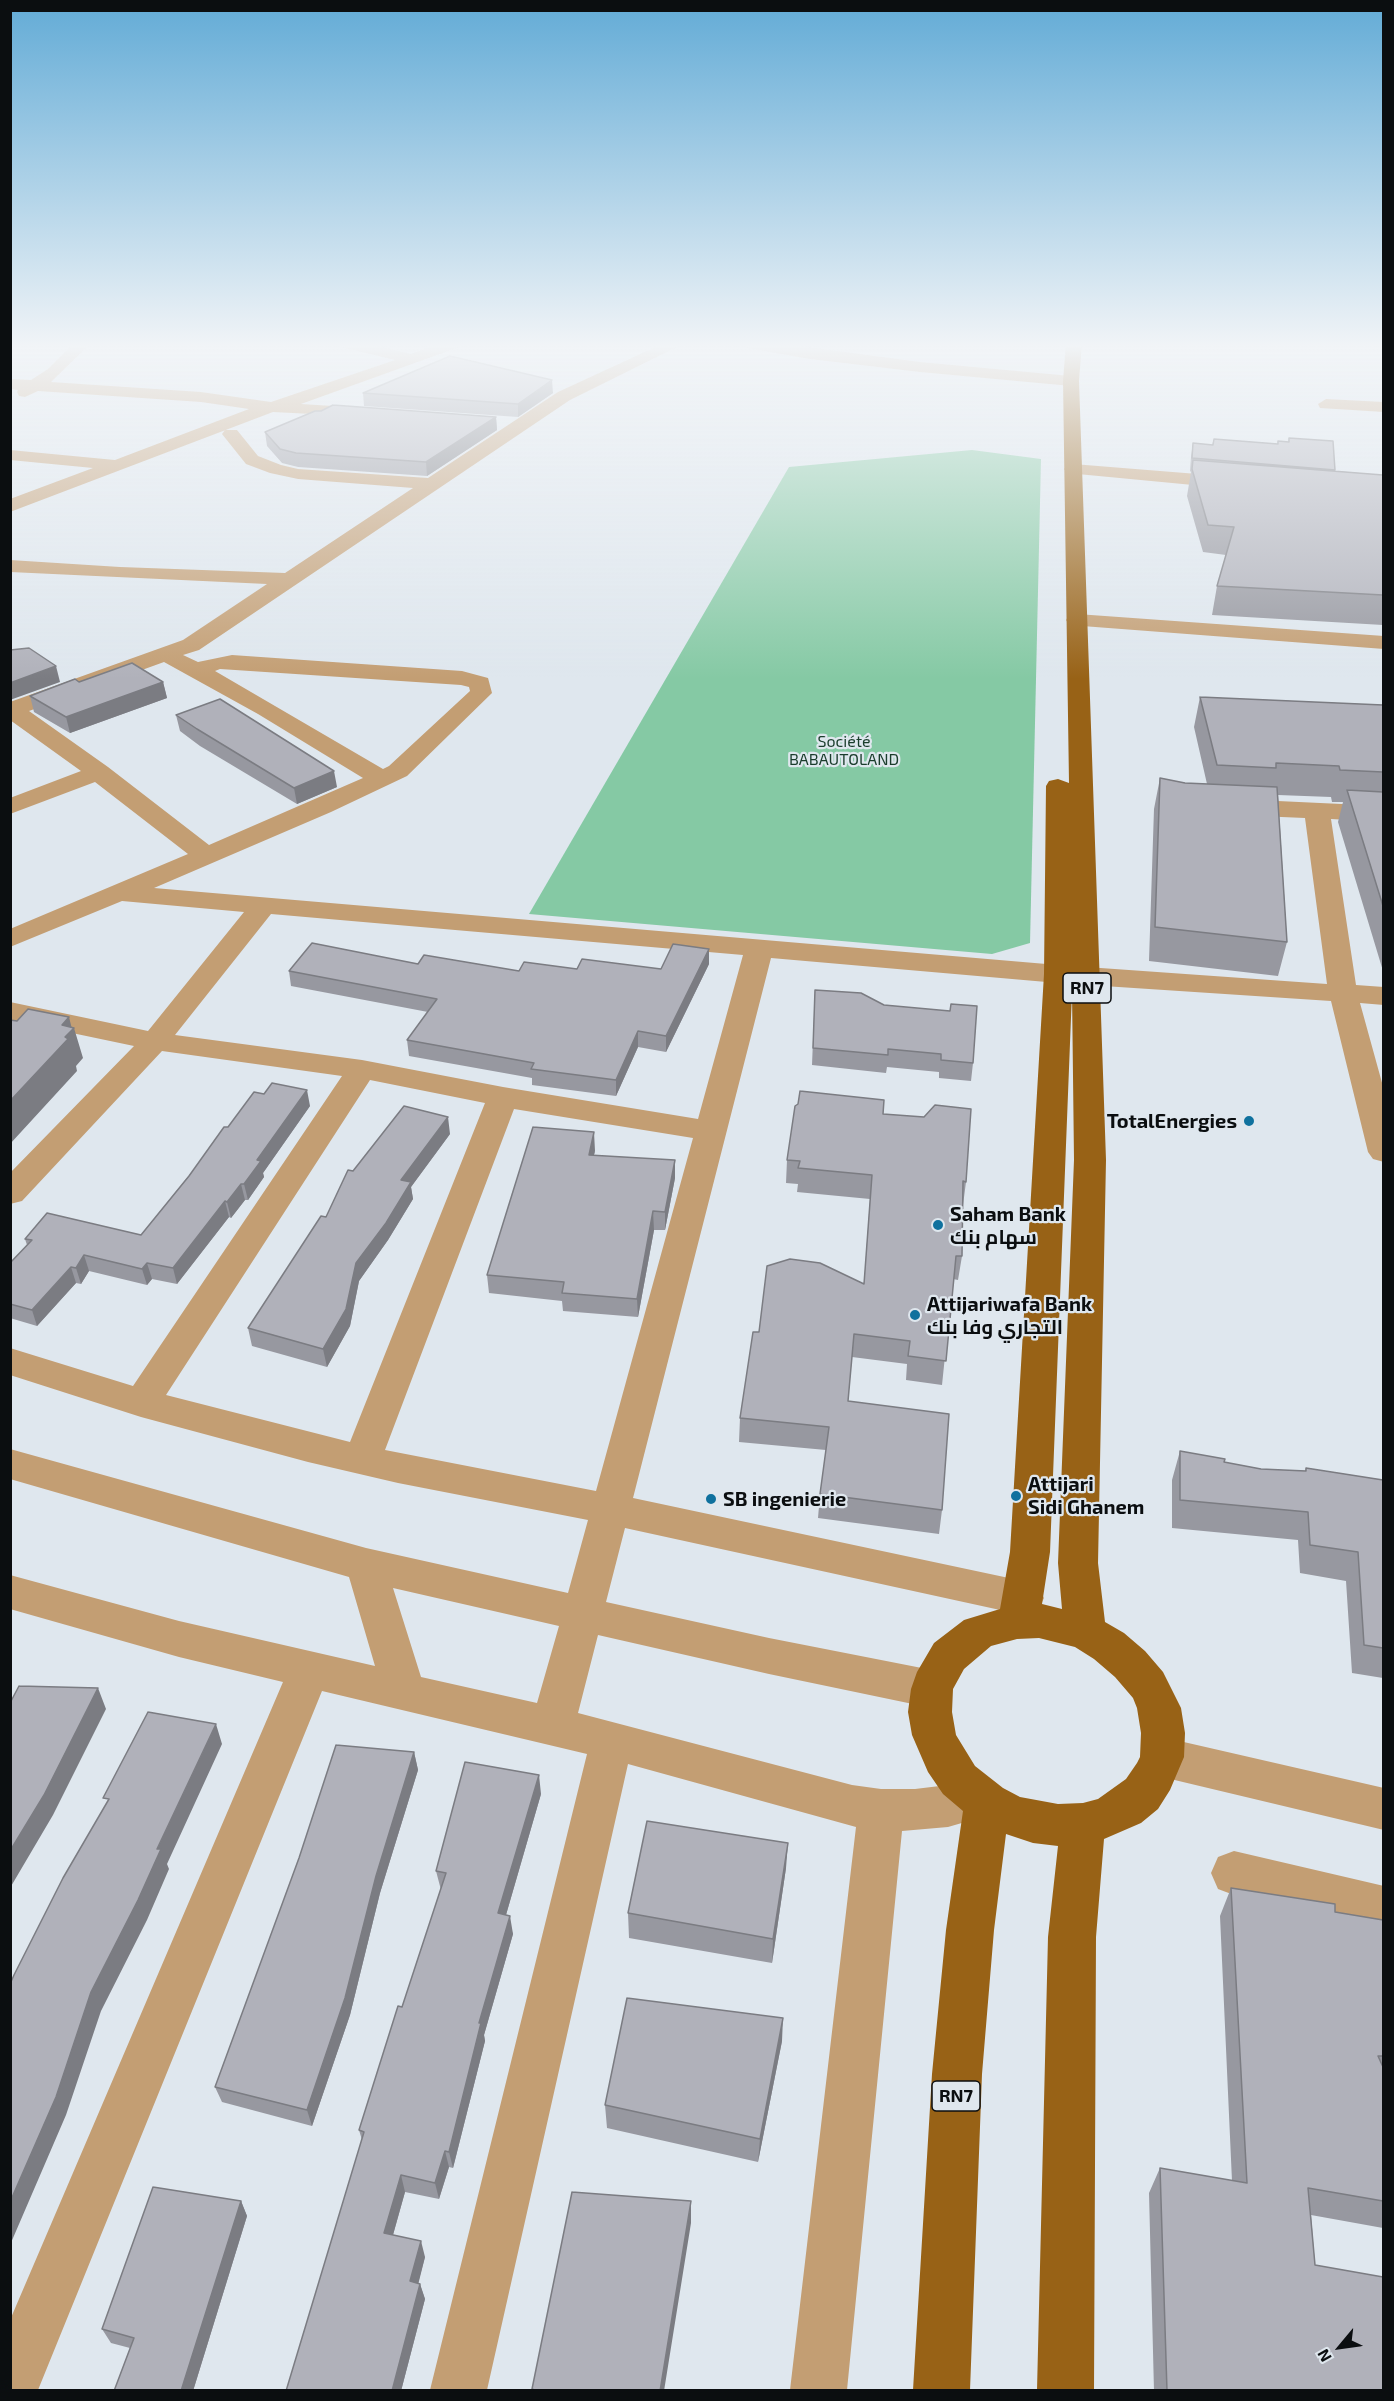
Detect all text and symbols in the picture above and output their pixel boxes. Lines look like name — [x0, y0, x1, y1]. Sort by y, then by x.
park label: Société BABAUTOLAND — [789, 732, 899, 770]
road number: RN7 — [1063, 973, 1111, 1003]
place label: TotalEnergies — [1107, 1109, 1237, 1133]
marker: TotalEnergies — [1242, 1114, 1256, 1128]
place label: Saham Bank سهام بنك — [950, 1202, 1066, 1249]
marker: Saham Bank سهام بنك — [931, 1218, 945, 1232]
place label: Attijariwafa Bank التجاري وفا بنك — [927, 1292, 1092, 1339]
marker: Attijariwafa Bank التجاري وفا بنك — [908, 1308, 922, 1322]
place label: Attijari Sidi Ghanem — [1028, 1472, 1144, 1519]
place label: SB ingenierie — [723, 1487, 846, 1511]
marker: Attijari Sidi Ghanem — [1009, 1489, 1023, 1503]
marker: SB ingenierie — [704, 1492, 718, 1506]
road number: RN7 — [932, 2081, 980, 2111]
north arrow — [1310, 2317, 1370, 2377]
text: N — [1313, 2346, 1335, 2366]

